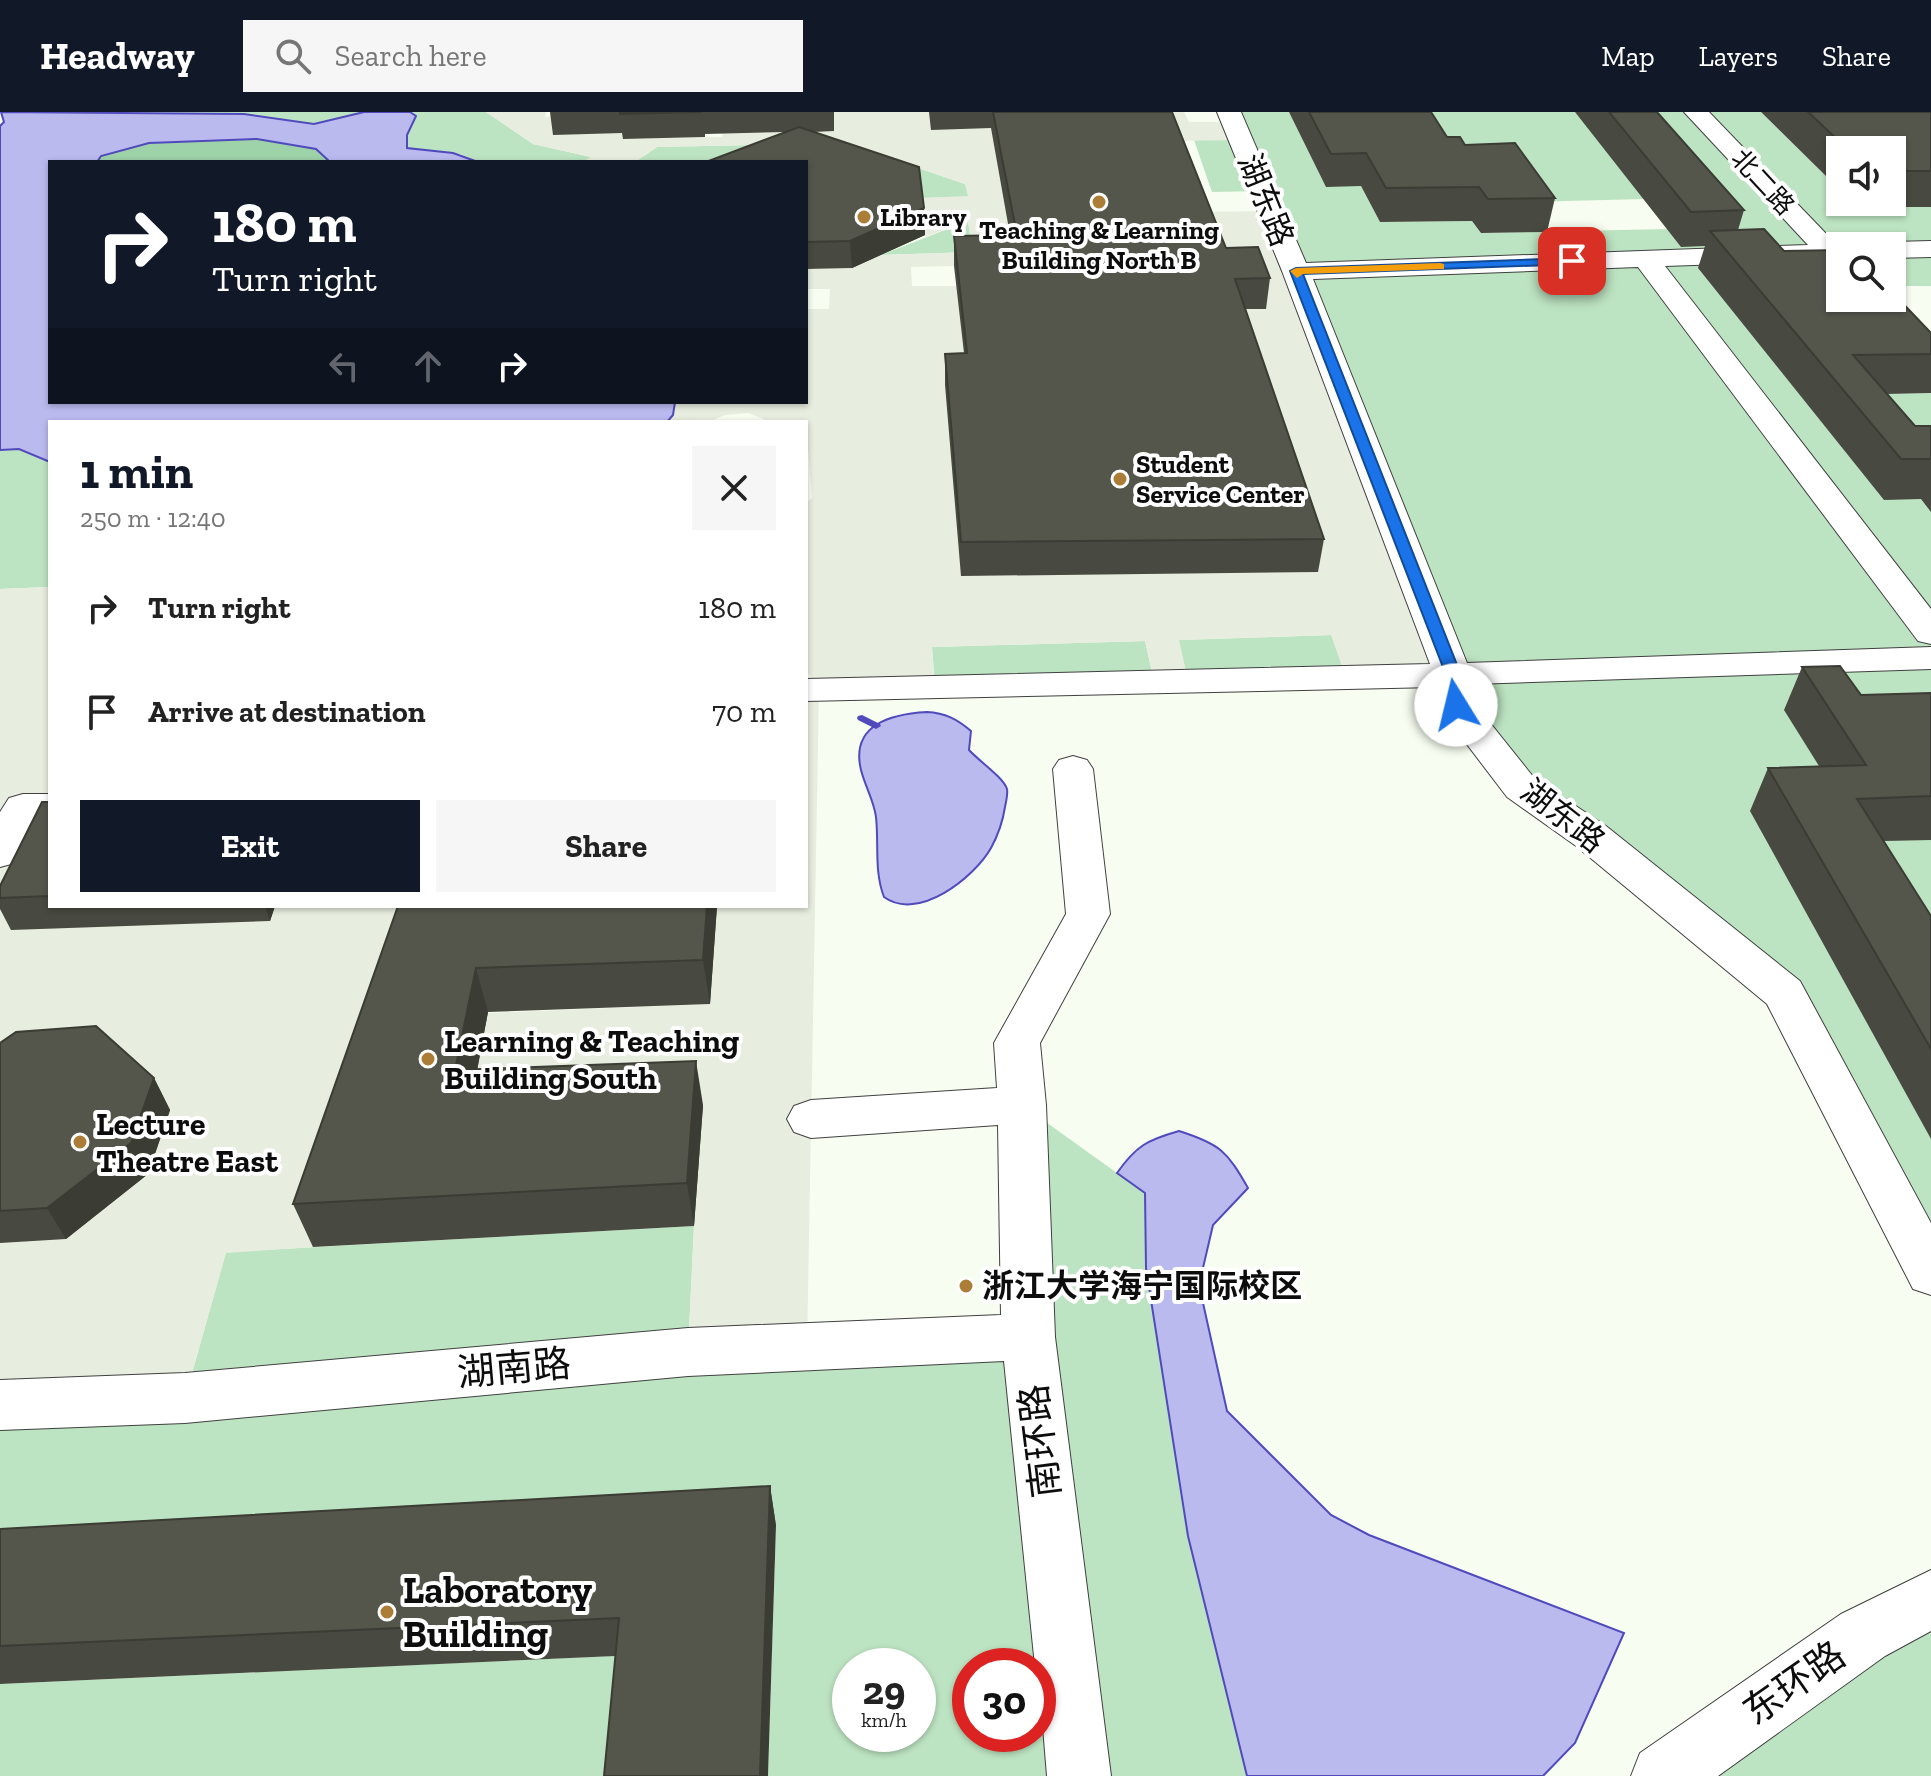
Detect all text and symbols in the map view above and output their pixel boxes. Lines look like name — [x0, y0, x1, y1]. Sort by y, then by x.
search box — [243, 20, 803, 92]
text: Headway — [40, 33, 195, 79]
icon: search — [271, 34, 315, 78]
text: Search here — [335, 38, 487, 74]
text: Map — [1601, 40, 1655, 73]
text: Layers — [1699, 40, 1778, 73]
text: Share — [1822, 40, 1891, 73]
map controls — [1826, 136, 1906, 312]
button: sound — [1826, 136, 1906, 216]
street label: 北二路 — [1725, 143, 1801, 221]
street label: 湖东路 — [1230, 148, 1302, 252]
text: 180 m — [212, 189, 357, 256]
icon: right — [80, 192, 184, 296]
marker: Teaching & Learning Building North B — [1090, 193, 1108, 211]
place label: Library — [880, 201, 967, 233]
marker: Library — [855, 208, 873, 226]
place label: Teaching & Learning Building North B — [979, 214, 1219, 276]
pin — [1538, 227, 1606, 295]
button: search — [1826, 232, 1906, 312]
icon: arrive — [1550, 239, 1594, 283]
text: Turn right — [212, 257, 377, 300]
icon: left — [322, 344, 366, 388]
icon: ahead — [406, 344, 450, 388]
icon: right — [490, 344, 534, 388]
text: 1 min — [80, 443, 193, 500]
button: close — [692, 446, 776, 530]
place label: Student Service Center — [1136, 448, 1305, 510]
marker: Student Service Center — [1111, 470, 1129, 488]
text: 250 m · 12:40 — [80, 502, 226, 534]
icon: right — [80, 586, 124, 630]
text: Turn right — [148, 590, 290, 626]
text: 180 m — [698, 590, 776, 626]
position arrow — [1414, 663, 1498, 747]
icon: arrive — [80, 690, 124, 734]
text: Arrive at destination — [148, 694, 425, 730]
text: 70 m — [712, 694, 776, 730]
street label: 湖东路 — [1513, 771, 1613, 861]
button: Exit — [80, 800, 420, 892]
button: Share — [436, 800, 776, 892]
place label: Learning & Teaching Building South — [444, 1022, 739, 1097]
marker: Learning & Teaching Building South — [419, 1050, 437, 1068]
place label: Lecture Theatre East — [96, 1105, 278, 1180]
marker: Lecture Theatre East — [71, 1133, 89, 1151]
place label: 浙江大学海宁国际校区 — [982, 1267, 1302, 1305]
marker: 浙江大学海宁国际校区 — [957, 1277, 975, 1295]
street label: 湖南路 — [455, 1340, 573, 1396]
street label: 南环路 — [1010, 1382, 1070, 1500]
place label: Laboratory Building — [403, 1567, 592, 1657]
marker: Laboratory Building — [378, 1603, 396, 1621]
street label: 东环路 — [1734, 1631, 1854, 1735]
speed limit sign: 30 — [952, 1648, 1056, 1752]
text: 29 — [863, 1666, 905, 1714]
text: km/h — [861, 1708, 907, 1732]

